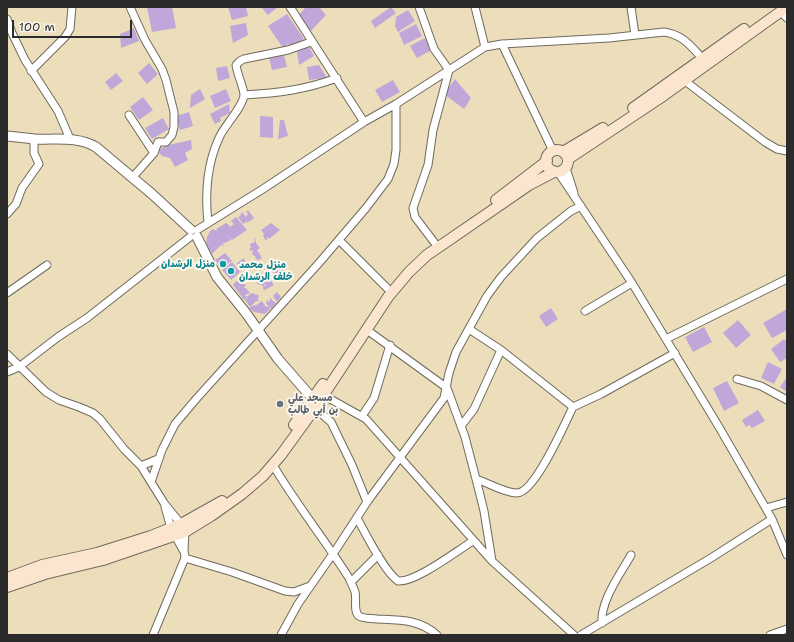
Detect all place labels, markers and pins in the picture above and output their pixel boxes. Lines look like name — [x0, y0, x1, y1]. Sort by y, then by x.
place label: منزل الرشدان — [161, 258, 215, 270]
marker: منزل الرشدان — [218, 259, 228, 269]
place label: منزل محمد خلف الرشدان — [239, 259, 293, 282]
marker: منزل محمد خلف الرشدان — [226, 266, 236, 276]
place label: مسجد علي بن أبي طالب — [288, 392, 338, 416]
marker: مسجد علي بن أبي طالب — [275, 399, 285, 409]

